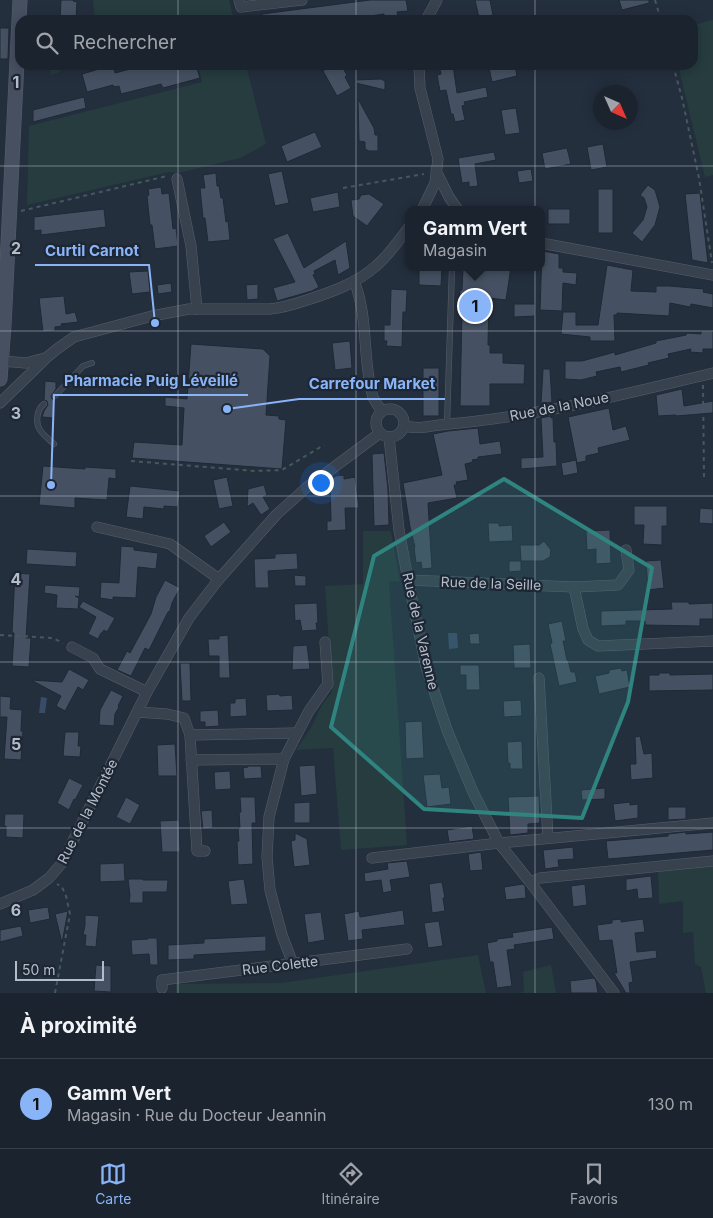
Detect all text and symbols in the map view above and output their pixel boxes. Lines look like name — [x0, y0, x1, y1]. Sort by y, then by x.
search box — [15, 15, 698, 70]
icon: search — [33, 29, 61, 57]
text: Rechercher — [73, 31, 176, 54]
text: 1 — [13, 72, 19, 92]
north arrow — [593, 85, 638, 130]
popup — [405, 206, 545, 271]
text: Gamm Vert — [423, 217, 527, 240]
callout: Curtil Carnot — [35, 235, 149, 265]
text: 2 — [11, 238, 21, 258]
text: Magasin — [423, 240, 487, 260]
text: Curtil Carnot — [45, 241, 140, 260]
pin: 1 — [459, 287, 491, 325]
callout: Pharmacie Puig Léveillé — [54, 365, 248, 395]
callout: Carrefour Market — [299, 369, 445, 399]
text: Pharmacie Puig Léveillé — [64, 371, 238, 390]
text: Carrefour Market — [309, 374, 436, 393]
street label: Rue de la Noue — [508, 388, 610, 424]
text: 3 — [11, 403, 21, 423]
your location — [308, 470, 334, 496]
text: 4 — [11, 569, 22, 589]
street label: Rue de la Varenne — [399, 571, 443, 691]
street label: Rue de la Seille — [440, 573, 542, 593]
text: 5 — [11, 734, 21, 754]
street label: Rue de la Montée — [53, 756, 121, 866]
text: 6 — [11, 900, 21, 920]
street label: Rue Colette — [241, 952, 319, 978]
scale bar — [15, 958, 104, 981]
text: 50 m — [22, 961, 56, 978]
text: À proximité — [20, 1013, 137, 1038]
text: Gamm Vert — [67, 1082, 171, 1105]
text: 1 — [33, 1094, 39, 1114]
text: 130 m — [648, 1094, 693, 1114]
text: Magasin · Rue du Docteur Jeannin — [67, 1105, 326, 1125]
tab: Carte — [95, 1160, 131, 1207]
tab: Itinéraire — [322, 1160, 380, 1207]
tab: Favoris — [570, 1160, 618, 1207]

